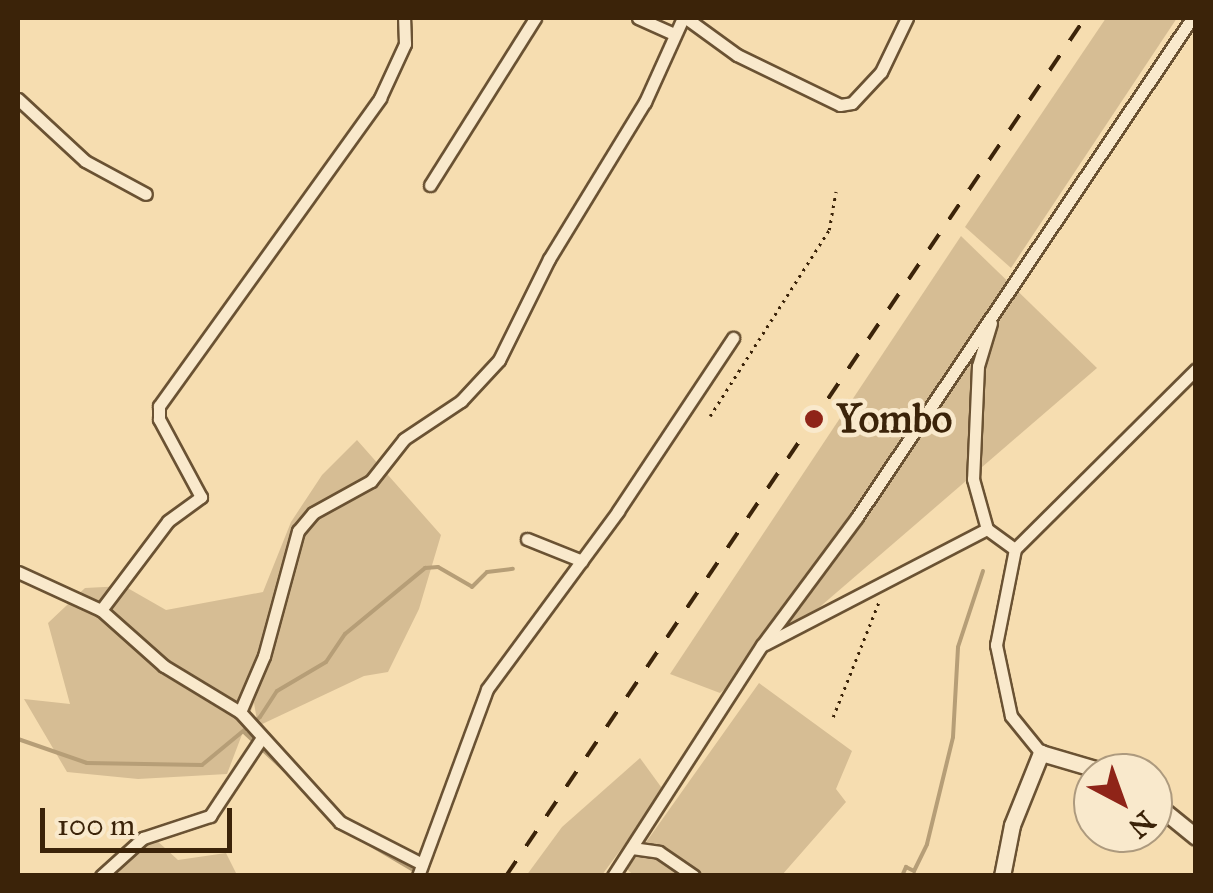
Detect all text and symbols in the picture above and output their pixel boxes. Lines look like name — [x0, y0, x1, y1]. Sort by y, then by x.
place label: Yombo — [836, 395, 952, 443]
marker: Yombo — [801, 406, 827, 432]
north arrow — [1073, 753, 1173, 853]
scale bar — [45, 788, 238, 850]
text: N — [1121, 804, 1162, 846]
text: 100 m — [57, 807, 135, 843]

